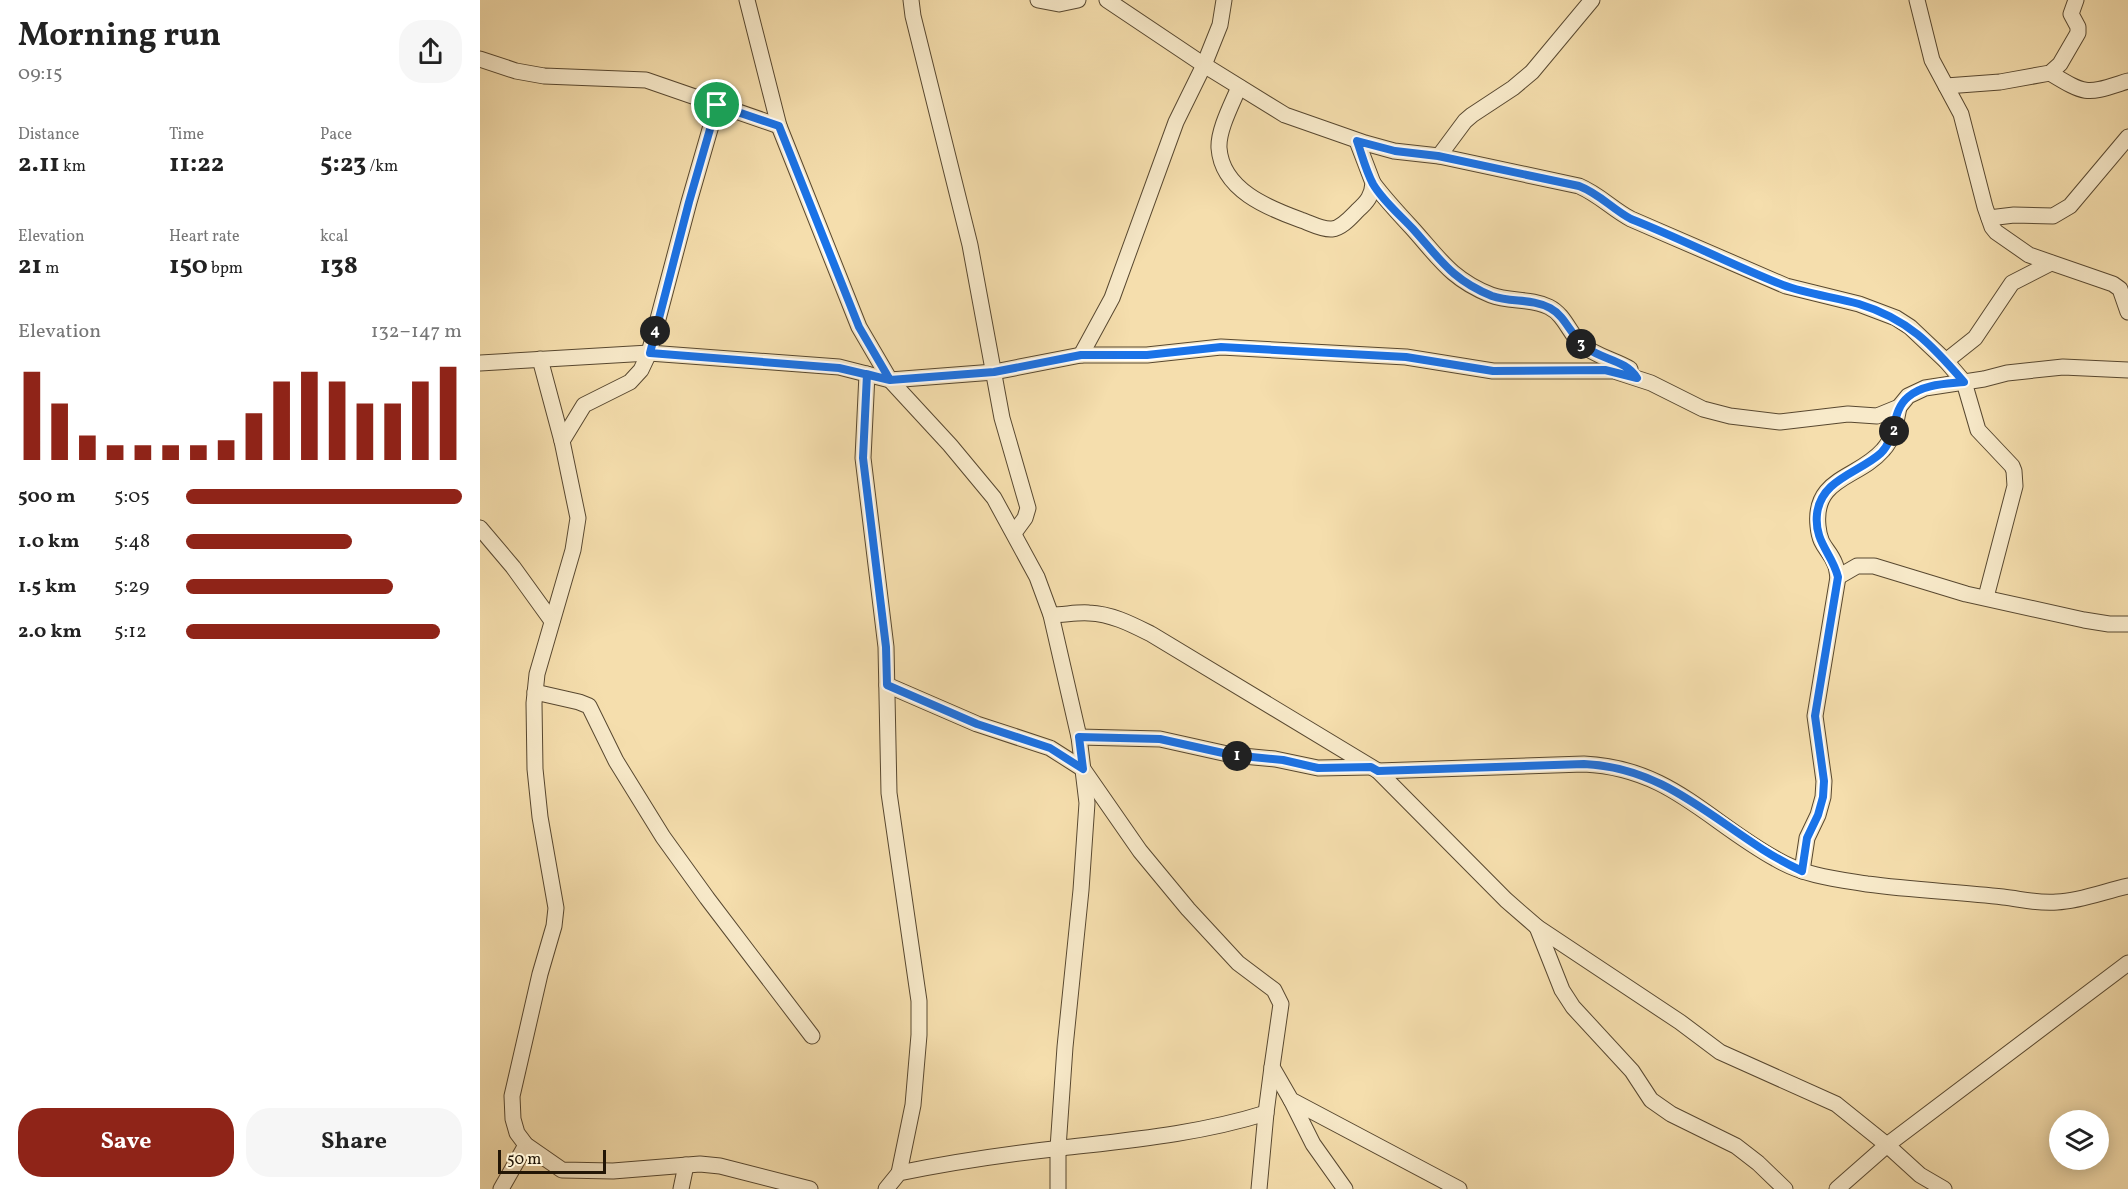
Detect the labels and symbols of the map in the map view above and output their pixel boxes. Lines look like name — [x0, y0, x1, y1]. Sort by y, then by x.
pin — [691, 79, 742, 130]
pin: 4 — [640, 316, 670, 346]
pin: 3 — [1566, 329, 1596, 359]
pin: 2 — [1879, 416, 1909, 446]
pin: 1 — [1222, 741, 1252, 771]
scale bar — [498, 1147, 606, 1174]

